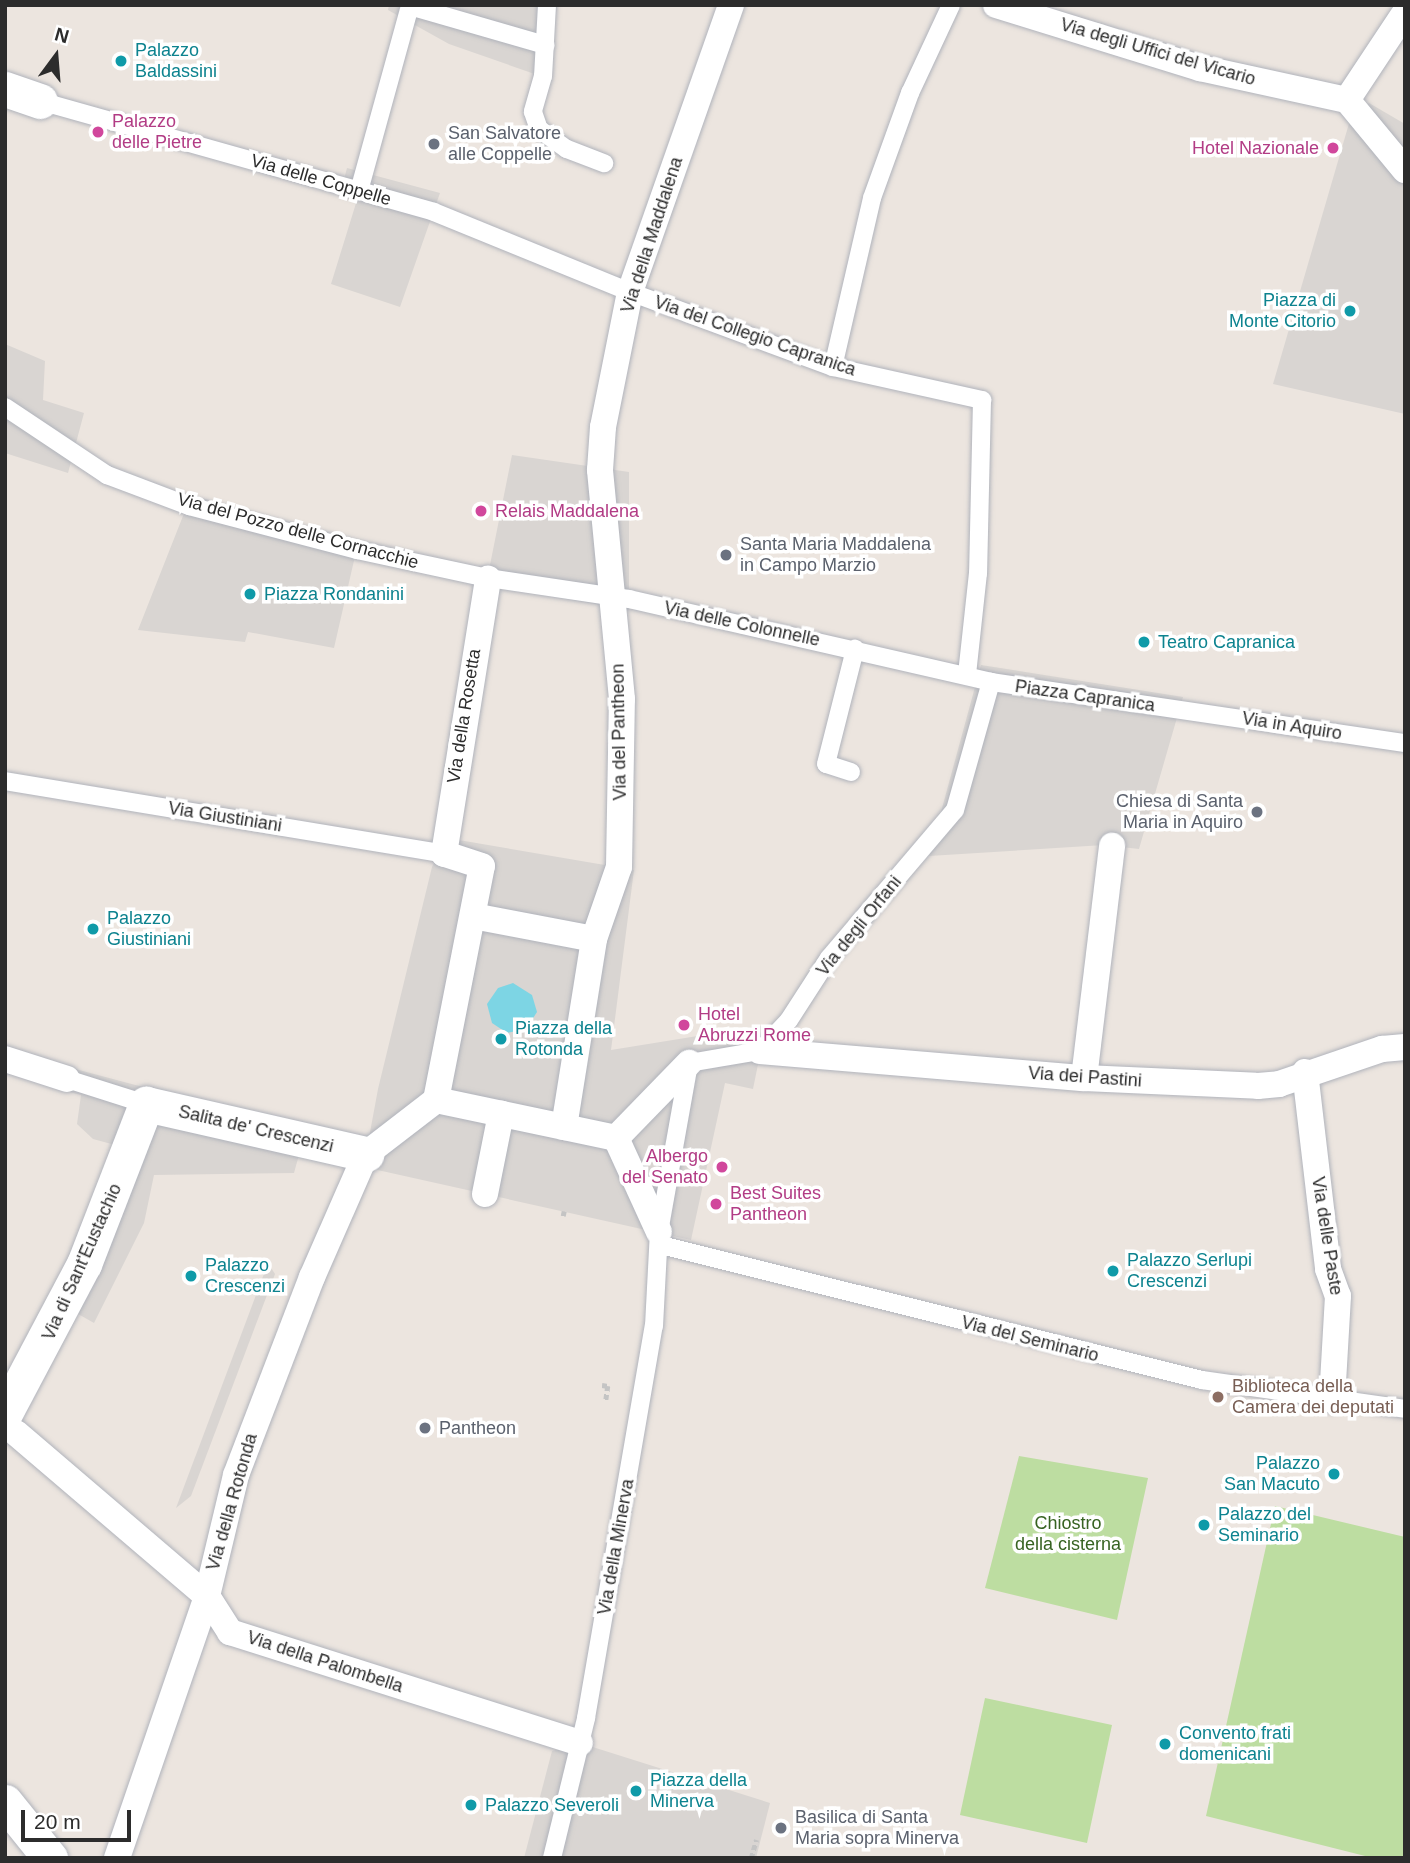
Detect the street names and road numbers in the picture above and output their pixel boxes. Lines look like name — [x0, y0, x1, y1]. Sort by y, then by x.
street label: Via degli Uffici del Vicario — [1058, 14, 1258, 90]
street label: Via delle Coppelle — [248, 150, 394, 210]
street label: Via della Maddalena — [617, 154, 687, 316]
street label: Via del Collegio Capranica — [651, 291, 859, 381]
street label: Via del Pozzo delle Cornacchie — [175, 488, 421, 574]
street label: Via delle Colonnelle — [662, 597, 822, 651]
street label: Via della Rosetta — [443, 647, 485, 785]
street label: Via del Pantheon — [607, 663, 631, 801]
street label: Piazza Capranica — [1014, 675, 1156, 717]
street label: Via in Aquiro — [1240, 707, 1344, 745]
street label: Via Giustiniani — [167, 797, 283, 837]
street label: Via degli Orfani — [812, 872, 906, 980]
street label: Via dei Pastini — [1028, 1062, 1142, 1092]
street label: Salita de' Crescenzi — [176, 1101, 336, 1157]
street label: Via delle Paste — [1307, 1175, 1347, 1297]
street label: Via di Sant'Eustachio — [38, 1180, 126, 1344]
street label: Via del Seminario — [959, 1311, 1101, 1367]
street label: Via della Rotonda — [202, 1431, 262, 1573]
street label: Via della Minerva — [593, 1477, 639, 1617]
street label: Via della Palombella — [244, 1627, 406, 1697]

